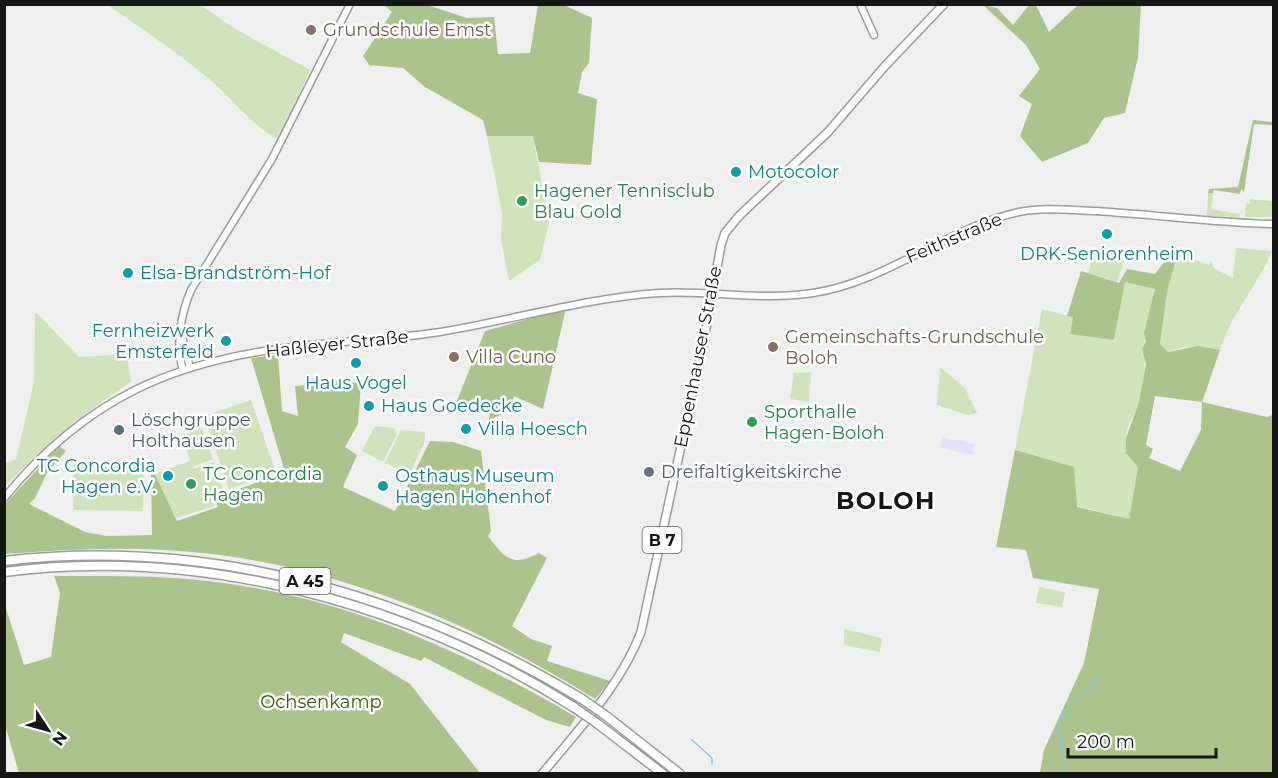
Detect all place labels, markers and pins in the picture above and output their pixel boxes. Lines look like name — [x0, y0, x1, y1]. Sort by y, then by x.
place label: Grundschule Emst — [323, 19, 491, 41]
marker: Grundschule Emst — [304, 23, 318, 37]
place label: Motocolor — [748, 161, 839, 183]
marker: Motocolor — [729, 165, 743, 179]
place label: Hagener Tennisclub Blau Gold — [534, 180, 715, 223]
marker: Hagener Tennisclub Blau Gold — [515, 194, 529, 208]
marker: DRK-Seniorenheim — [1100, 227, 1114, 241]
place label: DRK-Seniorenheim — [1020, 243, 1194, 265]
place label: Elsa-Brandström-Hof — [140, 262, 331, 284]
marker: Elsa-Brandström-Hof — [121, 266, 135, 280]
place label: Fernheizwerk Emsterfeld — [92, 320, 214, 363]
place label: Gemeinschafts-Grundschule Boloh — [785, 326, 1044, 369]
marker: Fernheizwerk Emsterfeld — [219, 334, 233, 348]
marker: Gemeinschafts-Grundschule Boloh — [766, 340, 780, 354]
place label: Villa Cuno — [466, 346, 556, 368]
marker: Villa Cuno — [447, 350, 461, 364]
marker: Haus Vogel — [349, 356, 363, 370]
place label: Haus Vogel — [305, 372, 407, 394]
place label: Haus Goedecke — [381, 395, 522, 417]
marker: Haus Goedecke — [362, 399, 376, 413]
place label: Sporthalle Hagen-Boloh — [764, 401, 885, 444]
place label: Löschgruppe Holthausen — [131, 409, 251, 452]
marker: Sporthalle Hagen-Boloh — [745, 415, 759, 429]
place label: Villa Hoesch — [478, 418, 588, 440]
marker: Villa Hoesch — [459, 422, 473, 436]
marker: Löschgruppe Holthausen — [112, 423, 126, 437]
place label: TC Concordia Hagen e.V. — [37, 455, 156, 498]
place label: Dreifaltigkeitskirche — [661, 461, 842, 483]
place label: TC Concordia Hagen — [203, 463, 322, 506]
place label: Osthaus Museum Hagen Hohenhof — [395, 465, 555, 508]
marker: Dreifaltigkeitskirche — [642, 465, 656, 479]
marker: TC Concordia Hagen e.V. — [161, 469, 175, 483]
marker: TC Concordia Hagen — [184, 477, 198, 491]
marker: Osthaus Museum Hagen Hohenhof — [376, 479, 390, 493]

